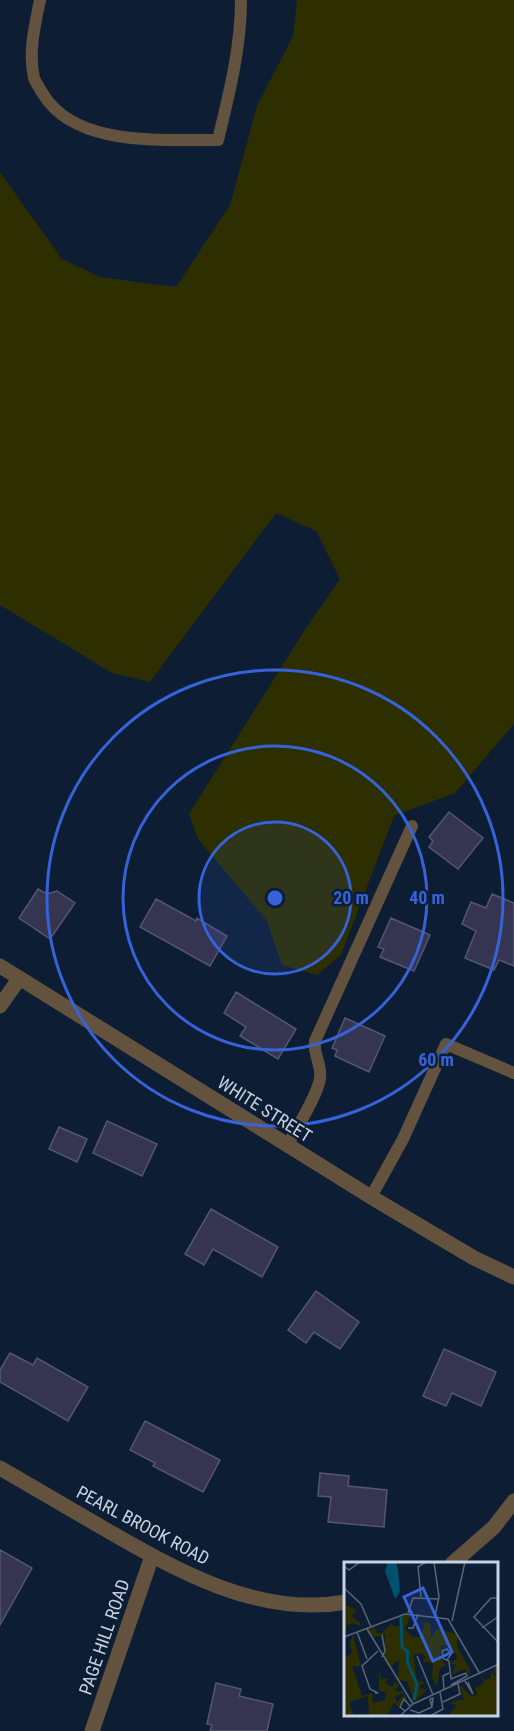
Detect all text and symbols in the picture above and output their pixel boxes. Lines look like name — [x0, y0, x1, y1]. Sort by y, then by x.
text: 20 m — [333, 887, 369, 908]
text: 40 m — [409, 887, 445, 908]
centre of rings — [265, 888, 285, 908]
text: 60 m — [418, 1049, 454, 1070]
street label: WHITE STREET — [214, 1072, 316, 1146]
street label: PEARL BROOK ROAD — [73, 1481, 213, 1569]
inset map — [344, 1562, 499, 1716]
street label: PAGE HILL ROAD — [74, 1577, 134, 1697]

